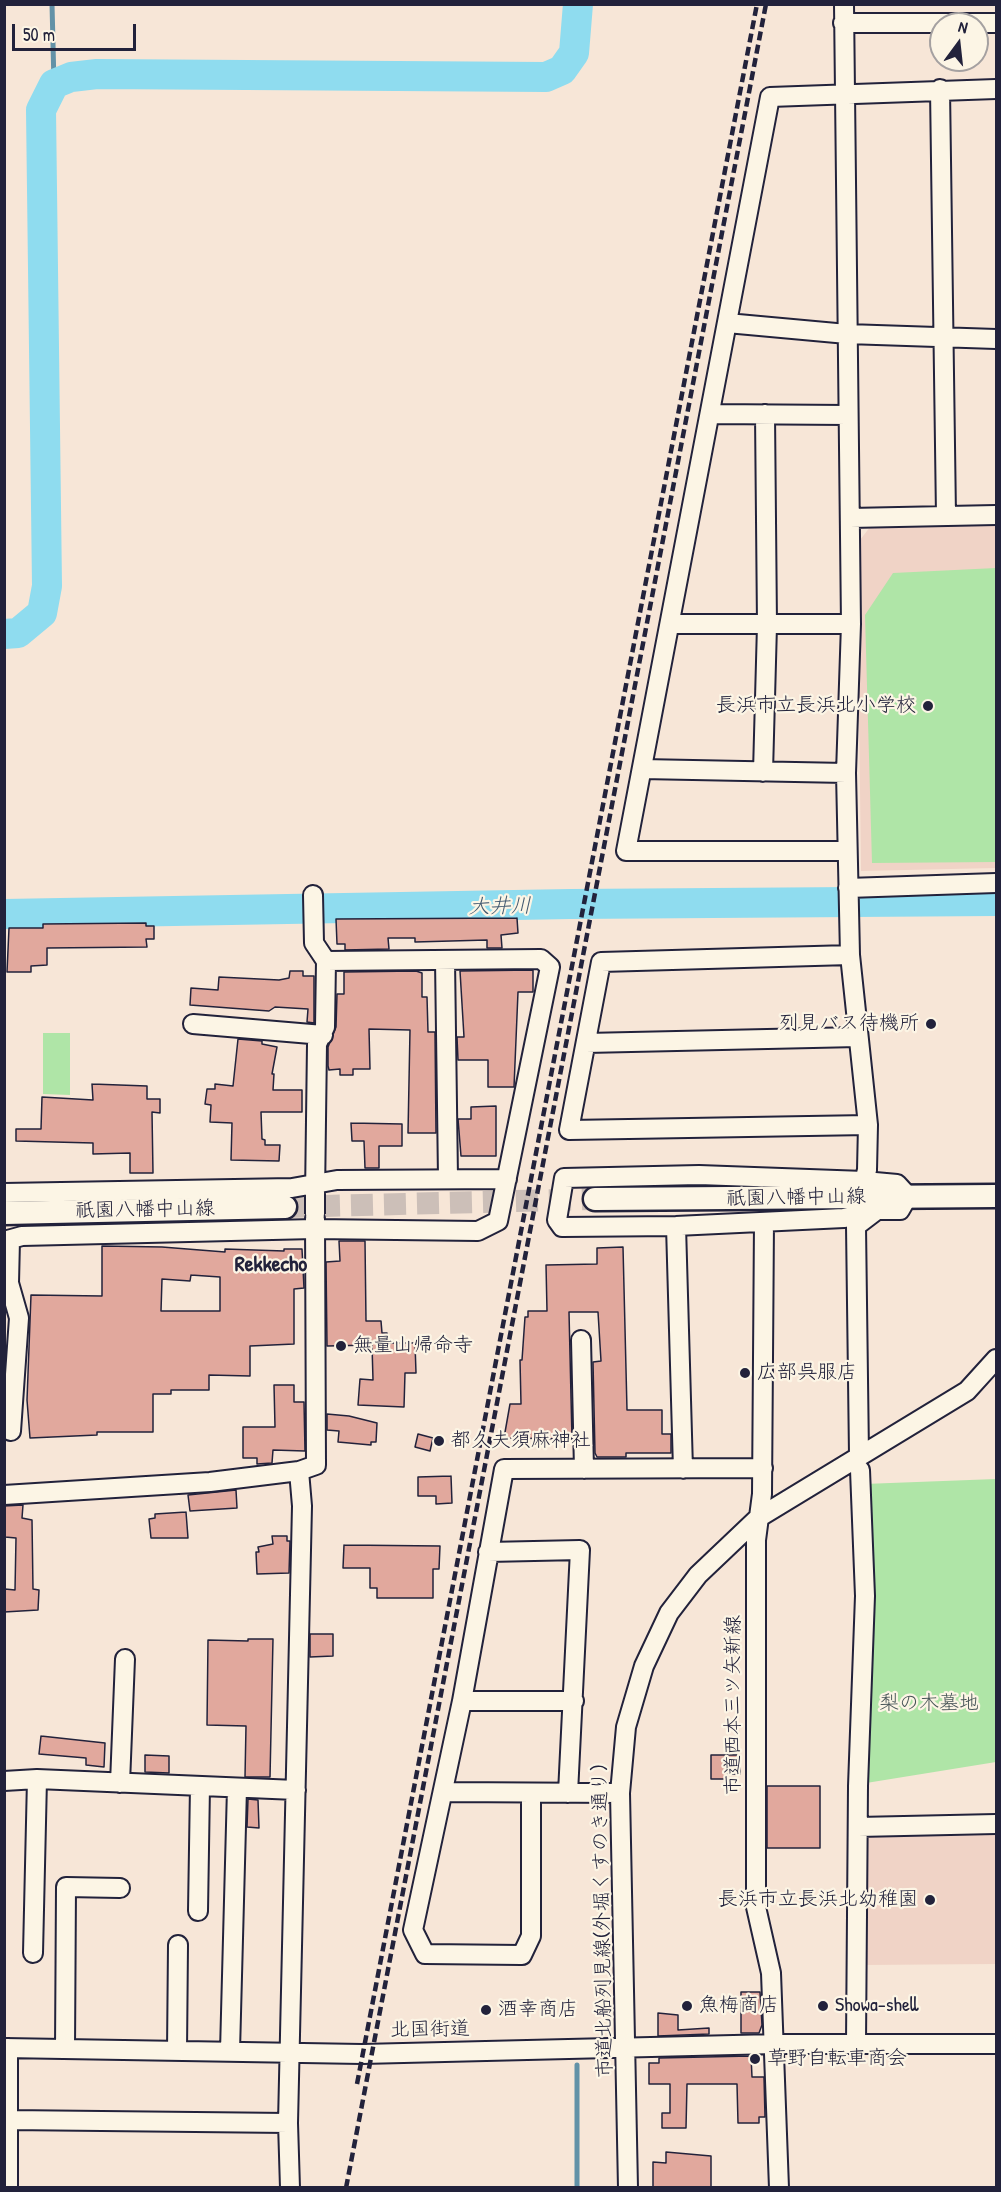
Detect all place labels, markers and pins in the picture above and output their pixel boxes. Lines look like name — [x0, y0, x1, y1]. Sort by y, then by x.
place label: 長浜市立長浜北小学校 — [716, 694, 916, 718]
marker: 長浜市立長浜北小学校 — [921, 699, 935, 713]
place label: 列見バス待機所 — [779, 1012, 919, 1036]
marker: 列見バス待機所 — [924, 1017, 938, 1031]
place label: 無量山帰命寺 — [353, 1334, 473, 1358]
marker: 無量山帰命寺 — [334, 1339, 348, 1353]
place label: 広部呉服店 — [757, 1361, 857, 1385]
marker: 広部呉服店 — [738, 1366, 752, 1380]
place label: 都久夫須麻神社 — [451, 1429, 591, 1453]
marker: 都久夫須麻神社 — [432, 1434, 446, 1448]
place label: 長浜市立長浜北幼稚園 — [718, 1888, 918, 1912]
marker: 長浜市立長浜北幼稚園 — [923, 1893, 937, 1907]
place label: 魚梅商店 — [699, 1994, 779, 2018]
place label: Showa-shell — [835, 1994, 918, 2018]
place label: 酒幸商店 — [498, 1998, 578, 2022]
marker: 魚梅商店 — [680, 1999, 694, 2013]
marker: Showa-shell — [816, 1999, 830, 2013]
marker: 酒幸商店 — [479, 2003, 493, 2017]
place label: 草野自転車商会 — [767, 2047, 907, 2071]
marker: 草野自転車商会 — [748, 2052, 762, 2066]

